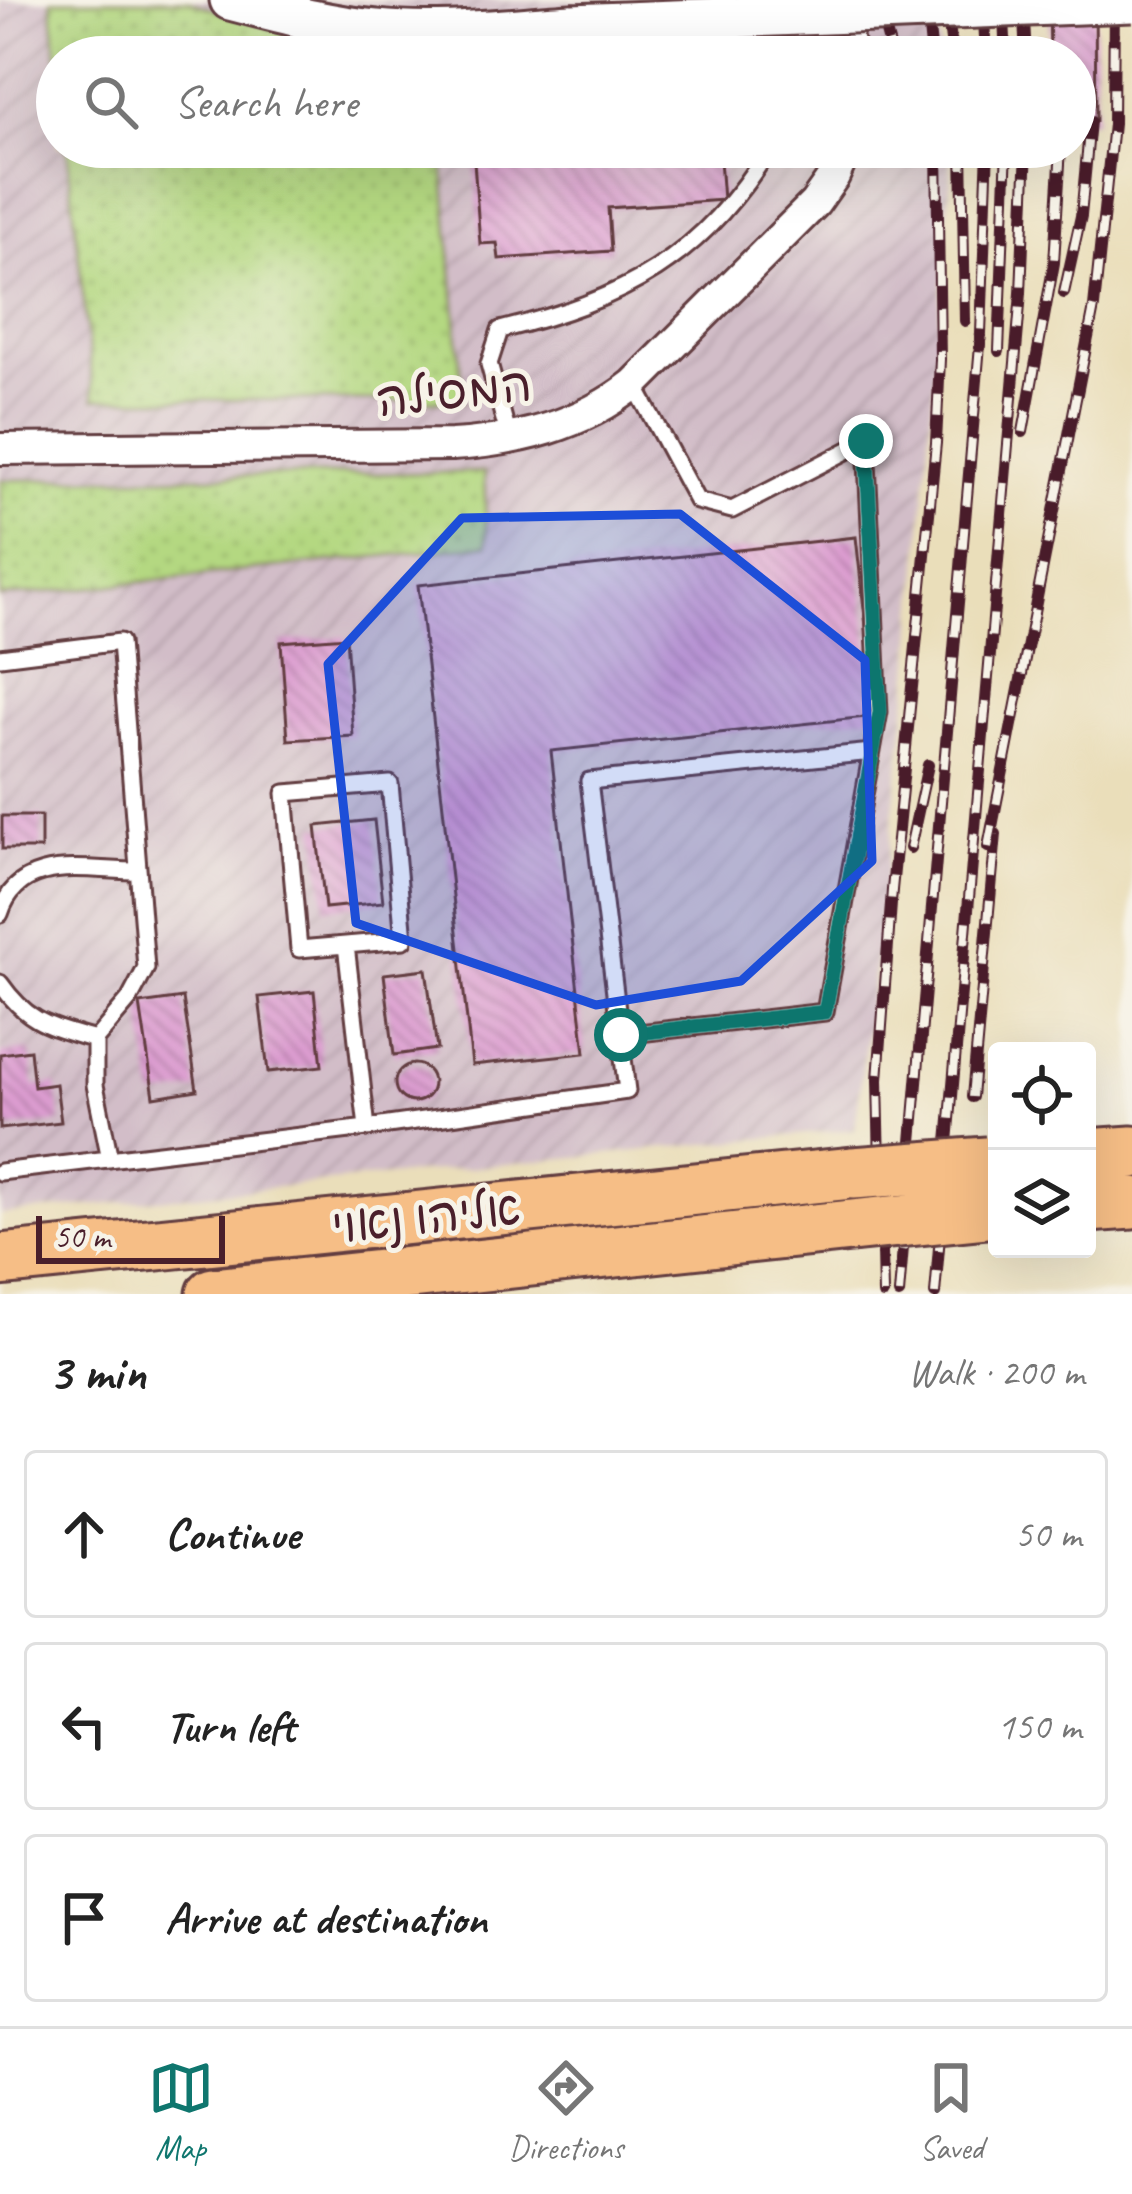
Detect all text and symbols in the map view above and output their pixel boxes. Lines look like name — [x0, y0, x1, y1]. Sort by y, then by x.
search box — [36, 36, 1096, 168]
icon: search — [78, 69, 144, 135]
text: Search here — [174, 74, 357, 131]
street label: המסילה — [374, 354, 535, 430]
route end — [839, 414, 893, 468]
route start — [594, 1008, 648, 1062]
map controls — [988, 1042, 1096, 1258]
button: locate — [988, 1042, 1096, 1150]
button: layers — [988, 1150, 1096, 1258]
street label: אליהו נאוי — [329, 1177, 523, 1257]
scale bar — [36, 1210, 225, 1263]
text: 50 m — [54, 1216, 110, 1258]
text: 3 min — [48, 1340, 146, 1404]
text: Walk · 200 m — [908, 1348, 1084, 1397]
icon: ahead — [51, 1501, 117, 1567]
text: Continue — [165, 1506, 299, 1563]
text: 50 m — [1015, 1510, 1081, 1559]
icon: left — [51, 1693, 117, 1759]
text: Turn left — [165, 1698, 295, 1755]
text: 150 m — [997, 1702, 1081, 1751]
icon: arrive — [51, 1885, 117, 1951]
text: Arrive at destination — [165, 1890, 487, 1947]
tab: Map — [148, 2055, 214, 2169]
tab: Directions — [509, 2055, 623, 2169]
tab: Saved — [918, 2055, 984, 2169]

